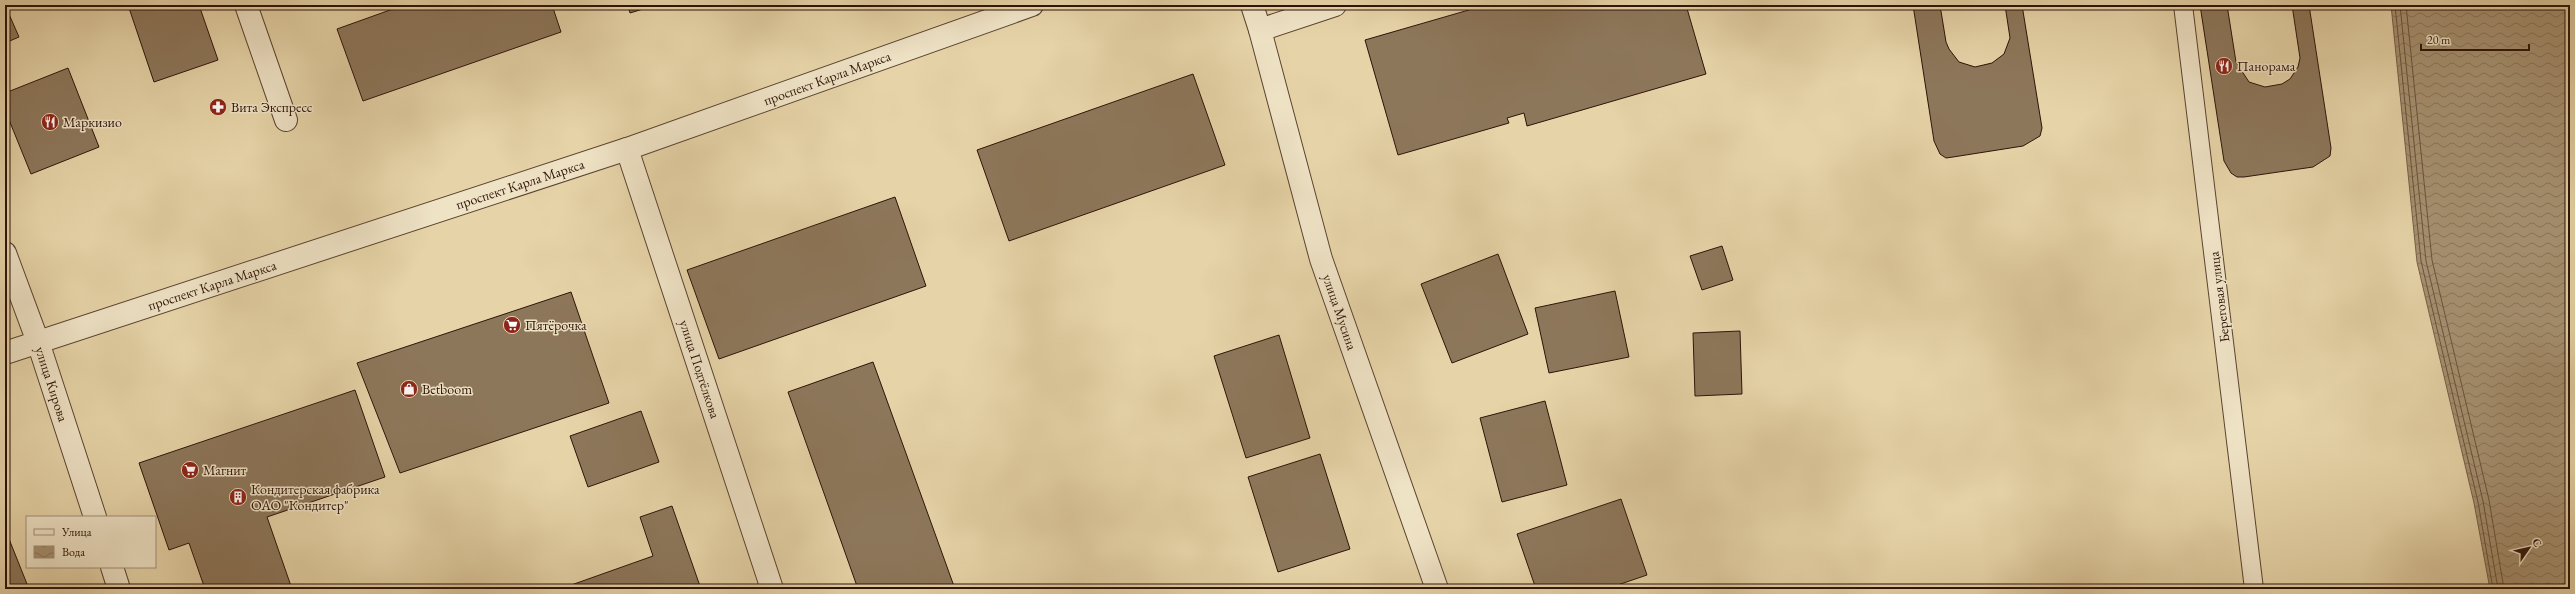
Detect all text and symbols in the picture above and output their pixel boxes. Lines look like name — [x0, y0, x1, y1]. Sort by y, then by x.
scale bar — [2421, 26, 2529, 52]
text: 20 m — [2427, 32, 2451, 48]
street label: проспект Карла Маркса — [761, 46, 893, 109]
restaurant icon: Панорама — [2214, 56, 2234, 76]
place label: Панорама — [2237, 57, 2296, 75]
pharmacy icon: Вита Экспресс — [208, 97, 228, 117]
place label: Вита Экспресс — [231, 98, 313, 116]
restaurant icon: Маркизио — [40, 112, 60, 132]
place label: Маркизио — [63, 113, 122, 131]
street label: проспект Карла Маркса — [453, 155, 587, 213]
street label: Береговая улица — [2204, 250, 2234, 344]
street label: проспект Карла Маркса — [145, 256, 279, 314]
street label: улица Мусина — [1319, 272, 1362, 353]
supermarket icon: Пятёрочка — [502, 315, 522, 335]
place label: Пятёрочка — [525, 316, 587, 334]
street label: улица Подтёлкова — [676, 317, 725, 421]
street label: улица Кирова — [31, 344, 73, 424]
shop icon: Betboom — [399, 379, 419, 399]
place label: Betboom — [422, 380, 472, 398]
supermarket icon: Магнит — [180, 460, 200, 480]
place label: Магнит — [203, 461, 247, 479]
place label: Кондитерская фабрика ОАО "Кондитер" — [251, 480, 380, 514]
building icon: Кондитерская фабрика ОАО "Кондитер" — [228, 487, 248, 507]
legend — [26, 516, 156, 568]
text: Улица — [61, 524, 92, 540]
north arrow — [2509, 528, 2549, 568]
text: С — [2529, 535, 2545, 550]
text: Вода — [62, 544, 85, 560]

